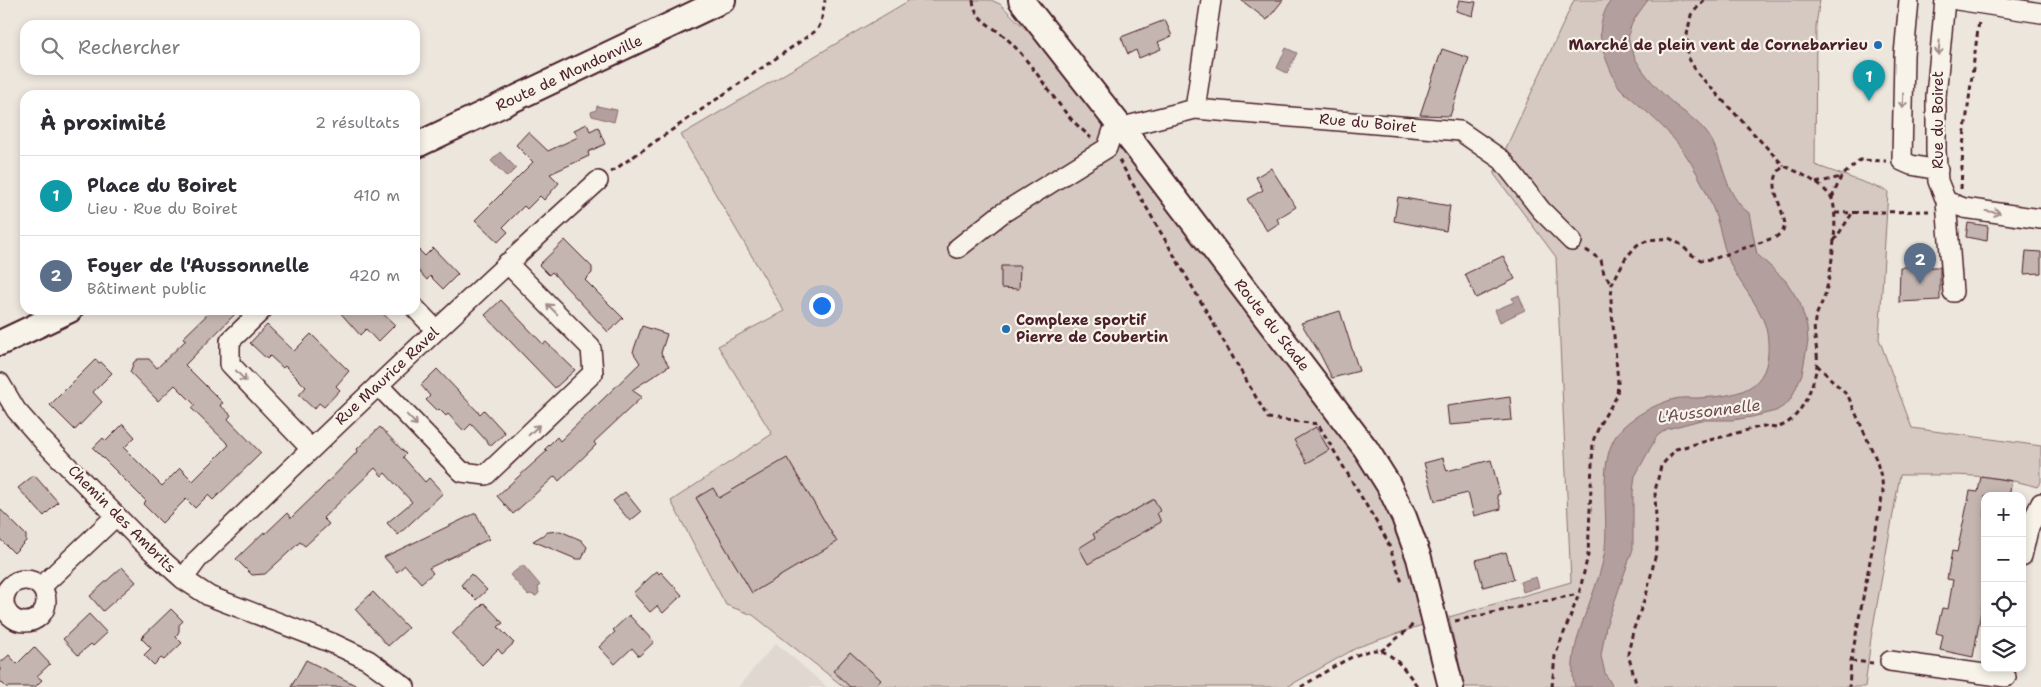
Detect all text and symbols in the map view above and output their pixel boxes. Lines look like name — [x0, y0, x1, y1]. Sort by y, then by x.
search box — [20, 20, 420, 75]
street label: Route de Mondonville — [492, 30, 646, 116]
icon: search — [38, 34, 66, 62]
text: Rechercher — [78, 35, 181, 60]
place label: Marché de plein vent de Cornebarrieu — [1569, 35, 1868, 55]
marker: Marché de plein vent de Cornebarrieu — [1872, 39, 1884, 51]
one-way arrow — [1935, 40, 1944, 56]
pin: 1 — [1853, 60, 1885, 101]
street label: Rue du Boiret — [1928, 71, 1948, 169]
one-way arrow — [1898, 92, 1908, 109]
text: À proximité — [40, 109, 166, 137]
street label: Rue du Boiret — [1318, 109, 1418, 137]
text: 2 résultats — [315, 112, 400, 133]
text: Place du Boiret — [87, 173, 237, 198]
text: 1 — [52, 185, 60, 206]
text: 410 m — [353, 185, 400, 206]
text: Lieu · Rue du Boiret — [87, 198, 238, 219]
one-way arrow — [1985, 207, 2001, 217]
pin: 2 — [1904, 243, 1936, 284]
text: Foyer de l'Aussonnelle — [87, 253, 310, 278]
text: 2 — [50, 265, 62, 286]
text: 420 m — [349, 265, 400, 286]
street label: Route du Stade — [1230, 275, 1314, 375]
text: Bâtiment public — [87, 278, 207, 299]
your location — [809, 293, 835, 319]
one-way arrow — [546, 302, 558, 315]
place label: Complexe sportif Pierre de Coubertin — [1016, 310, 1168, 347]
street label: Rue Maurice Ravel — [331, 322, 444, 429]
marker: Complexe sportif Pierre de Coubertin — [1000, 323, 1012, 335]
one-way arrow — [235, 369, 247, 382]
water label: L'Aussonnelle — [1656, 394, 1762, 428]
one-way arrow — [406, 414, 418, 426]
one-way arrow — [527, 424, 539, 436]
street label: Chemin des Ambrits — [64, 461, 180, 577]
map controls — [1981, 492, 2026, 672]
button: + — [1981, 492, 2026, 537]
button: − — [1981, 537, 2026, 582]
button: locate — [1981, 582, 2026, 627]
button: layers — [1981, 627, 2026, 672]

